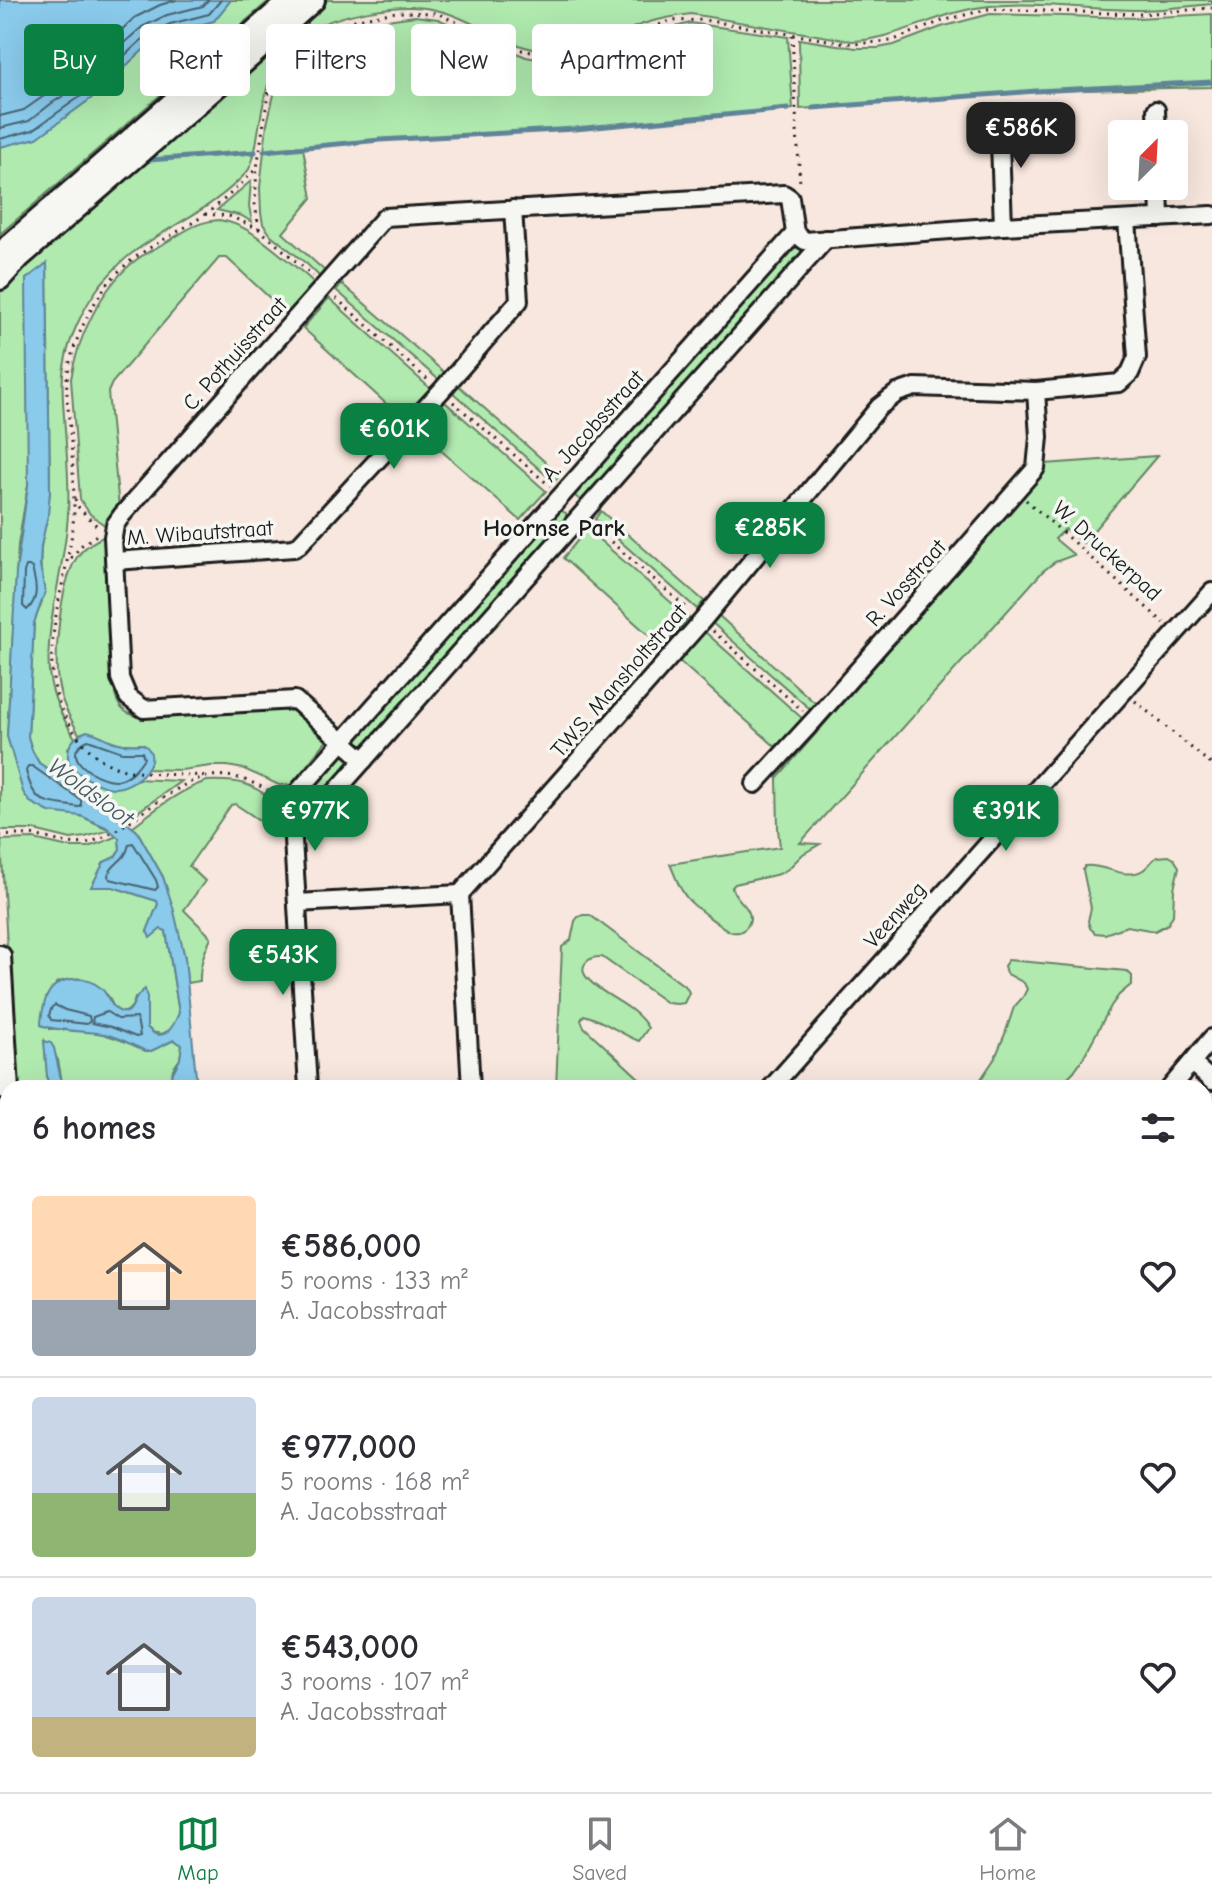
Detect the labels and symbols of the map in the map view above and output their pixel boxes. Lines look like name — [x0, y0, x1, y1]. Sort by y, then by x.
pin: €586K — [965, 102, 1077, 170]
north arrow — [1108, 120, 1188, 200]
street label: C. Pothuisstraat — [177, 292, 293, 416]
street label: A. Jacobsstraat — [536, 365, 650, 487]
pin: €601K — [338, 403, 450, 471]
street label: W. Druckerpad — [1047, 495, 1167, 607]
pin: €285K — [714, 502, 826, 570]
district label: Hoornse Park — [483, 514, 625, 542]
street label: M. Wibautstraat — [126, 515, 275, 551]
street label: R. Vosstraat — [860, 534, 952, 632]
street label: T.W.S. Mansholtstraat — [545, 598, 693, 763]
water label: Woldsloot — [43, 752, 140, 833]
pin: €977K — [259, 785, 371, 853]
pin: €391K — [950, 785, 1062, 853]
street label: Veenweg — [859, 877, 931, 953]
pin: €543K — [227, 929, 339, 997]

